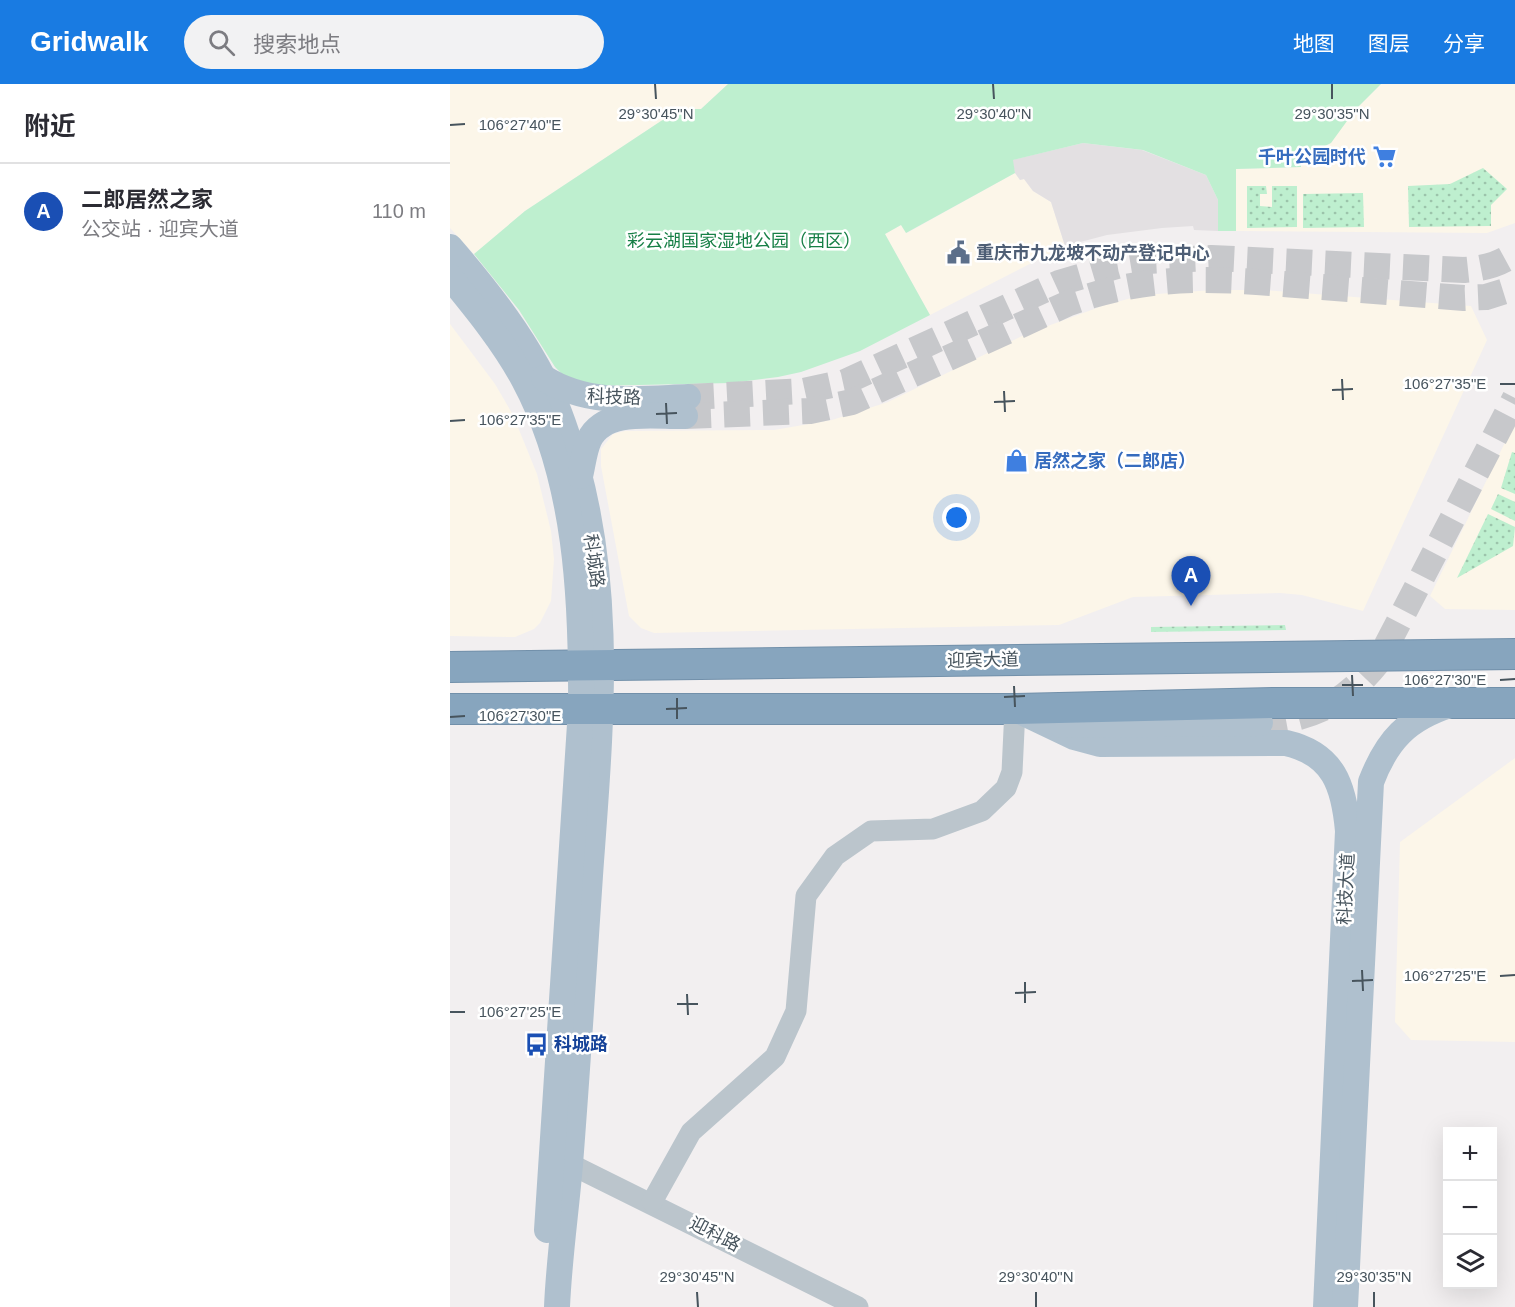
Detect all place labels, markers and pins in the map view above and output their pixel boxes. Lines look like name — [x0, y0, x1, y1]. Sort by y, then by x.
supermarket icon: 千叶公园时代 — [1371, 144, 1397, 170]
place label: 千叶公园时代 — [1258, 147, 1366, 167]
public building icon: 重庆市九龙坡不动产登记中心 — [945, 240, 971, 266]
place label: 重庆市九龙坡不动产登记中心 — [976, 243, 1210, 263]
shop icon: 居然之家（二郎店） — [1003, 448, 1029, 474]
place label: 居然之家（二郎店） — [1034, 451, 1196, 471]
pin: A — [1172, 556, 1210, 606]
bus stop icon: 科城路 — [523, 1031, 549, 1057]
place label: 科城路 — [554, 1034, 608, 1054]

